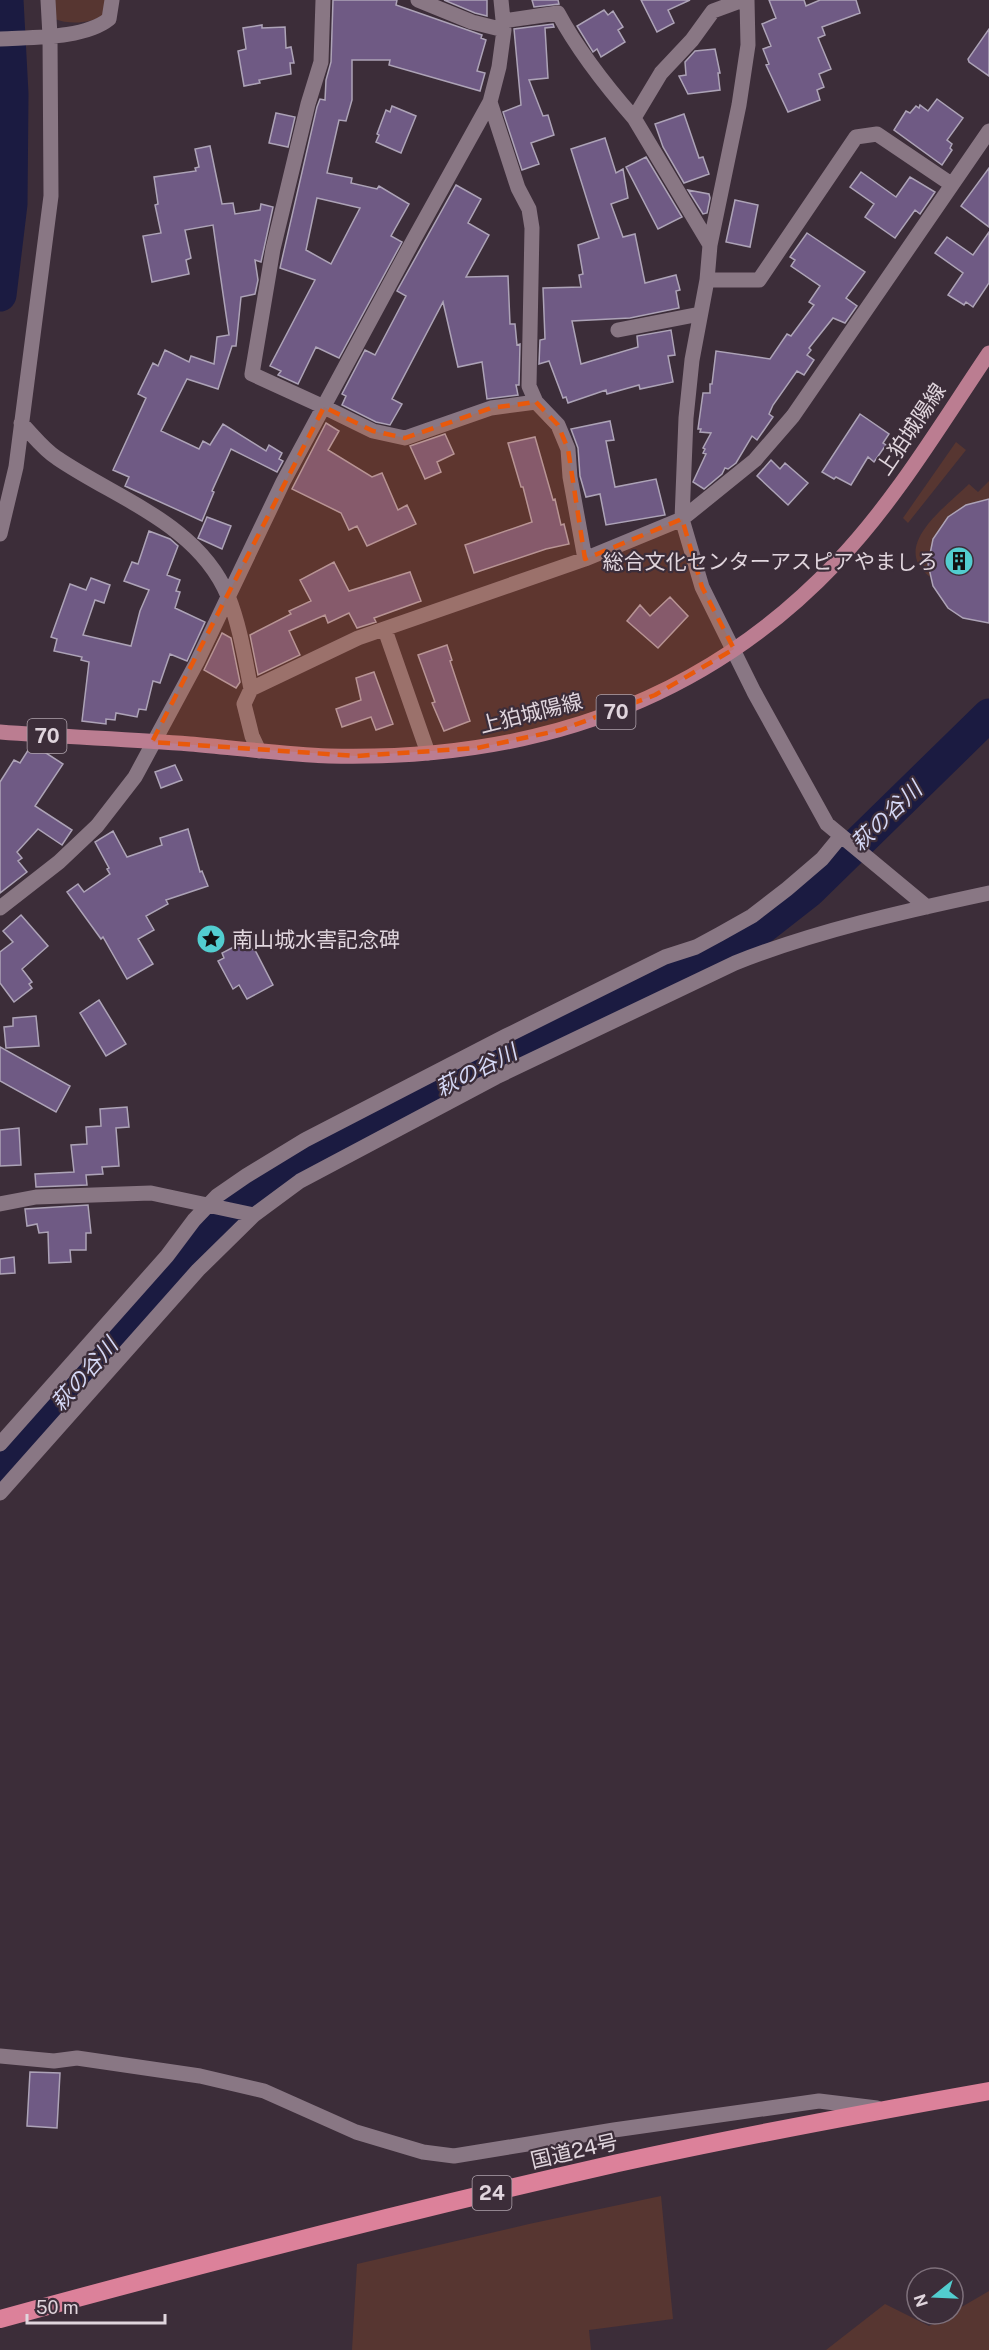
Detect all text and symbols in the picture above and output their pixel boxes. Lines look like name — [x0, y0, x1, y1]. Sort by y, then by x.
street label: 上狛城陽線 — [871, 378, 951, 480]
building icon: 総合文化センターアスピアやましろ — [943, 545, 975, 577]
place label: 総合文化センターアスピアやましろ — [603, 549, 938, 574]
street label: 上狛城陽線 — [477, 688, 585, 738]
road number: 70 — [596, 695, 636, 729]
road number: 70 — [28, 719, 66, 753]
water label: 萩の谷川 — [845, 775, 928, 856]
place icon: 南山城水害記念碑 — [195, 923, 227, 955]
place label: 南山城水害記念碑 — [232, 927, 400, 952]
water label: 萩の谷川 — [431, 1038, 523, 1102]
water label: 萩の谷川 — [45, 1331, 124, 1416]
street label: 国道24号 — [528, 2129, 620, 2173]
road number: 24 — [472, 2176, 512, 2210]
north arrow — [905, 2266, 965, 2326]
scale bar — [27, 2287, 165, 2325]
text: N — [910, 2292, 932, 2309]
text: 50 m — [36, 2297, 79, 2318]

